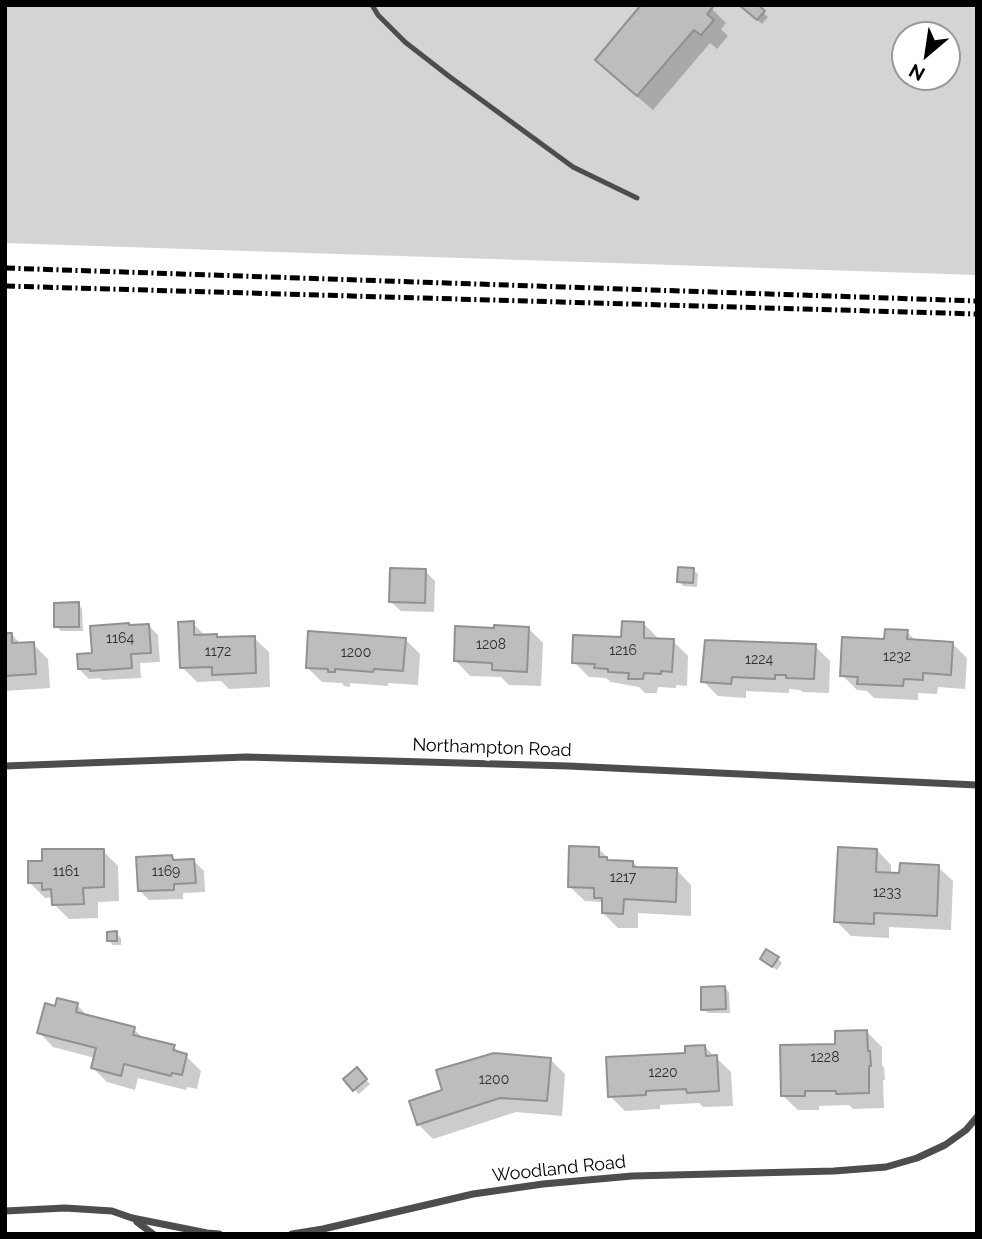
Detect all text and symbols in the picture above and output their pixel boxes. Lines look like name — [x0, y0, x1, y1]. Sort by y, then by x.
north arrow — [891, 21, 961, 91]
text: N — [905, 59, 928, 86]
house number: 1164 — [106, 631, 134, 647]
house number: 1208 — [476, 637, 506, 653]
house number: 1216 — [609, 643, 637, 659]
house number: 1172 — [205, 644, 231, 660]
house number: 1200 — [341, 645, 371, 661]
house number: 1232 — [883, 649, 911, 665]
house number: 1224 — [745, 652, 773, 668]
street label: Northampton Road — [412, 734, 572, 762]
house number: 1161 — [53, 864, 79, 880]
house number: 1169 — [152, 864, 180, 880]
house number: 1217 — [610, 870, 636, 886]
house number: 1233 — [873, 885, 901, 901]
house number: 1228 — [811, 1050, 839, 1066]
house number: 1220 — [648, 1065, 678, 1081]
house number: 1200 — [479, 1072, 509, 1088]
street label: Woodland Road — [491, 1151, 627, 1187]

